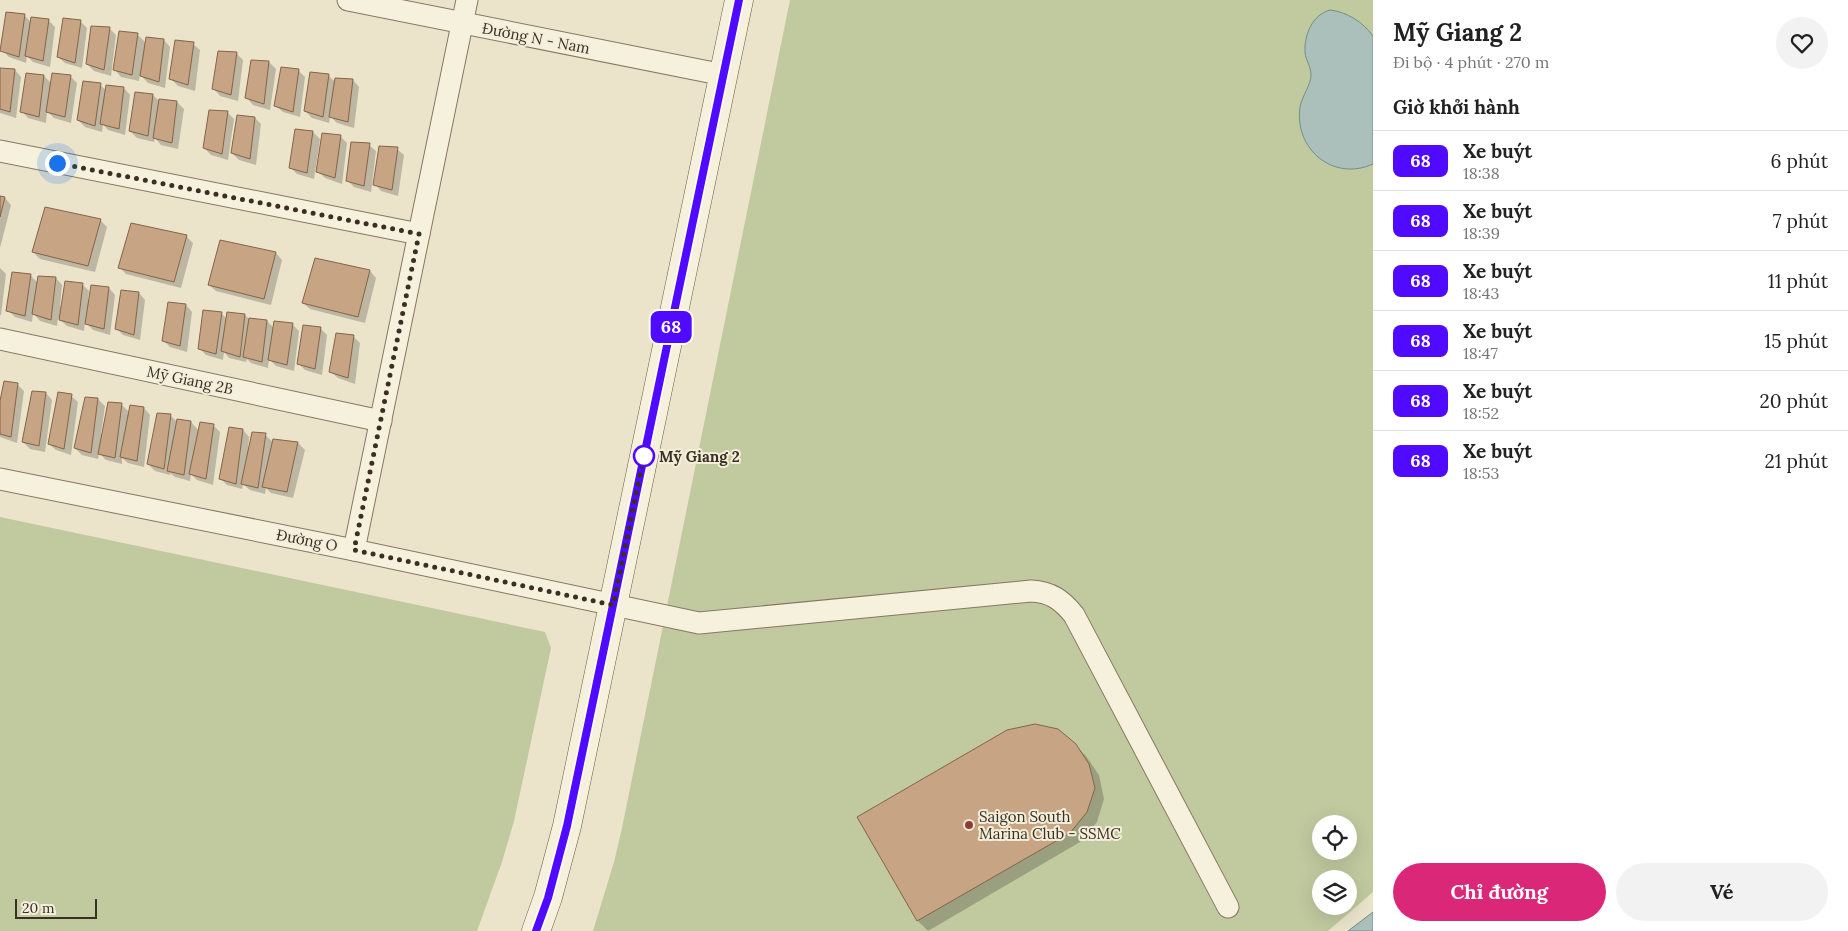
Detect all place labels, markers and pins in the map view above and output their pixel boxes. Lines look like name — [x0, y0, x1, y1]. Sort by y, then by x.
marker: Mỹ Giang 2 — [633, 445, 655, 467]
place label: Mỹ Giang 2 — [659, 447, 740, 466]
place label: Saigon South Marina Club - SSMC — [979, 807, 1121, 843]
marker: Saigon South Marina Club - SSMC — [963, 819, 975, 831]

